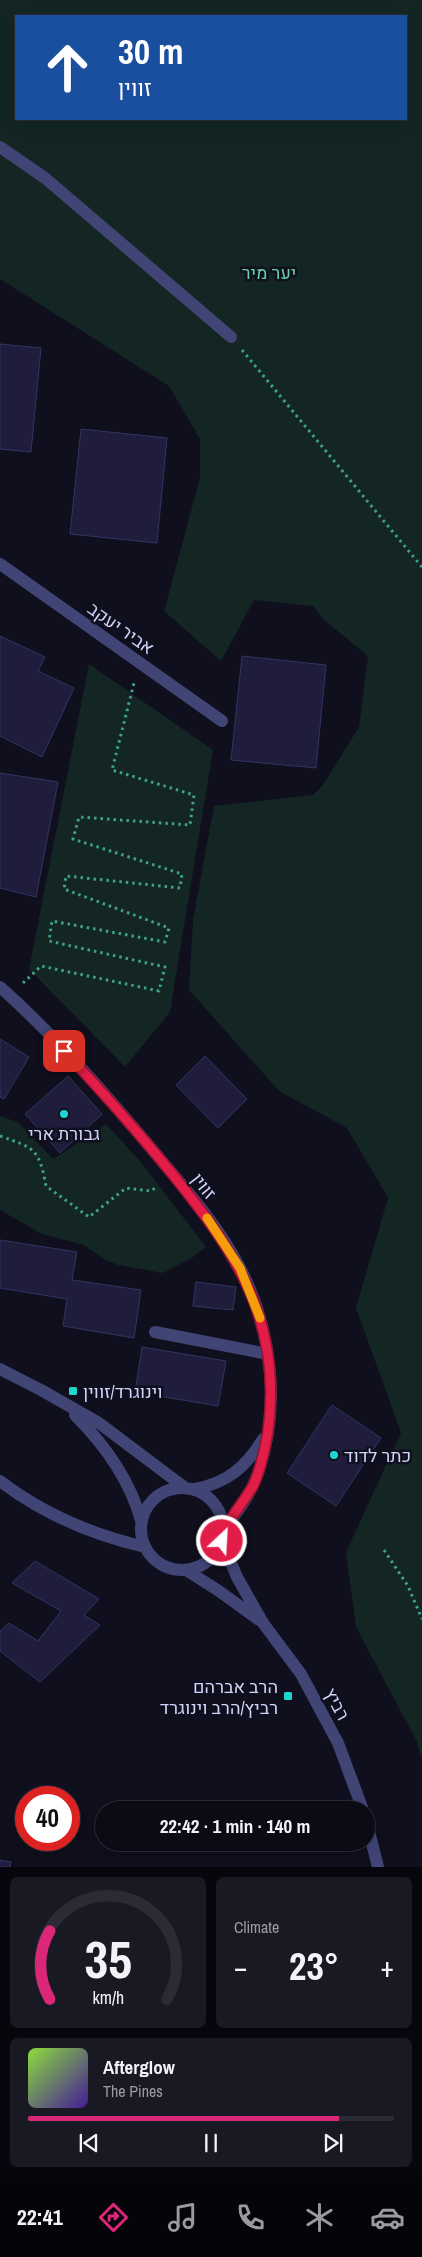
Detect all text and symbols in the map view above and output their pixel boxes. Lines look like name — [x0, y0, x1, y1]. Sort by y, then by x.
text: 30 m — [118, 28, 183, 75]
icon: ahead — [35, 35, 100, 100]
text: זווין — [118, 73, 152, 103]
park label: יער מיר — [242, 260, 296, 285]
street label: אביר יעקב — [83, 596, 159, 660]
pin — [43, 1030, 85, 1072]
icon: arrive — [50, 1037, 78, 1065]
marker: גבורת ארי — [58, 1108, 70, 1120]
place label: גבורת ארי — [28, 1121, 100, 1146]
street label: זווין — [186, 1167, 222, 1205]
place label: וינוגרד/זווין — [83, 1379, 162, 1404]
marker: וינוגרד/זווין — [67, 1385, 79, 1397]
place label: כתר לדוד — [344, 1443, 411, 1468]
marker: כתר לדוד — [328, 1449, 340, 1461]
position arrow — [195, 1514, 247, 1566]
place label: הרב אברהם רביץ/הרב וינוגרד — [160, 1674, 278, 1720]
street label: רביץ — [318, 1683, 356, 1725]
marker: הרב אברהם רביץ/הרב וינוגרד — [282, 1690, 294, 1702]
speed limit sign: 40 — [15, 1786, 80, 1851]
text: 22:42 · 1 min · 140 m — [160, 1813, 310, 1839]
text: Climate — [234, 1916, 279, 1938]
text: 35 — [84, 1924, 132, 1994]
text: 23° — [289, 1941, 339, 1992]
text: − — [234, 1948, 247, 1986]
text: + — [381, 1948, 394, 1986]
text: km/h — [92, 1986, 124, 2010]
text: Afterglow — [103, 2054, 175, 2080]
text: The Pines — [103, 2080, 163, 2102]
icon: previous — [75, 2129, 103, 2157]
icon: pause — [197, 2129, 225, 2157]
icon: next — [319, 2129, 347, 2157]
icon: directions — [96, 2200, 131, 2235]
icon: music — [165, 2200, 200, 2235]
icon: phone — [233, 2200, 268, 2235]
icon: climate — [302, 2200, 337, 2235]
icon: car — [370, 2200, 405, 2235]
text: 22:41 — [17, 2202, 63, 2232]

